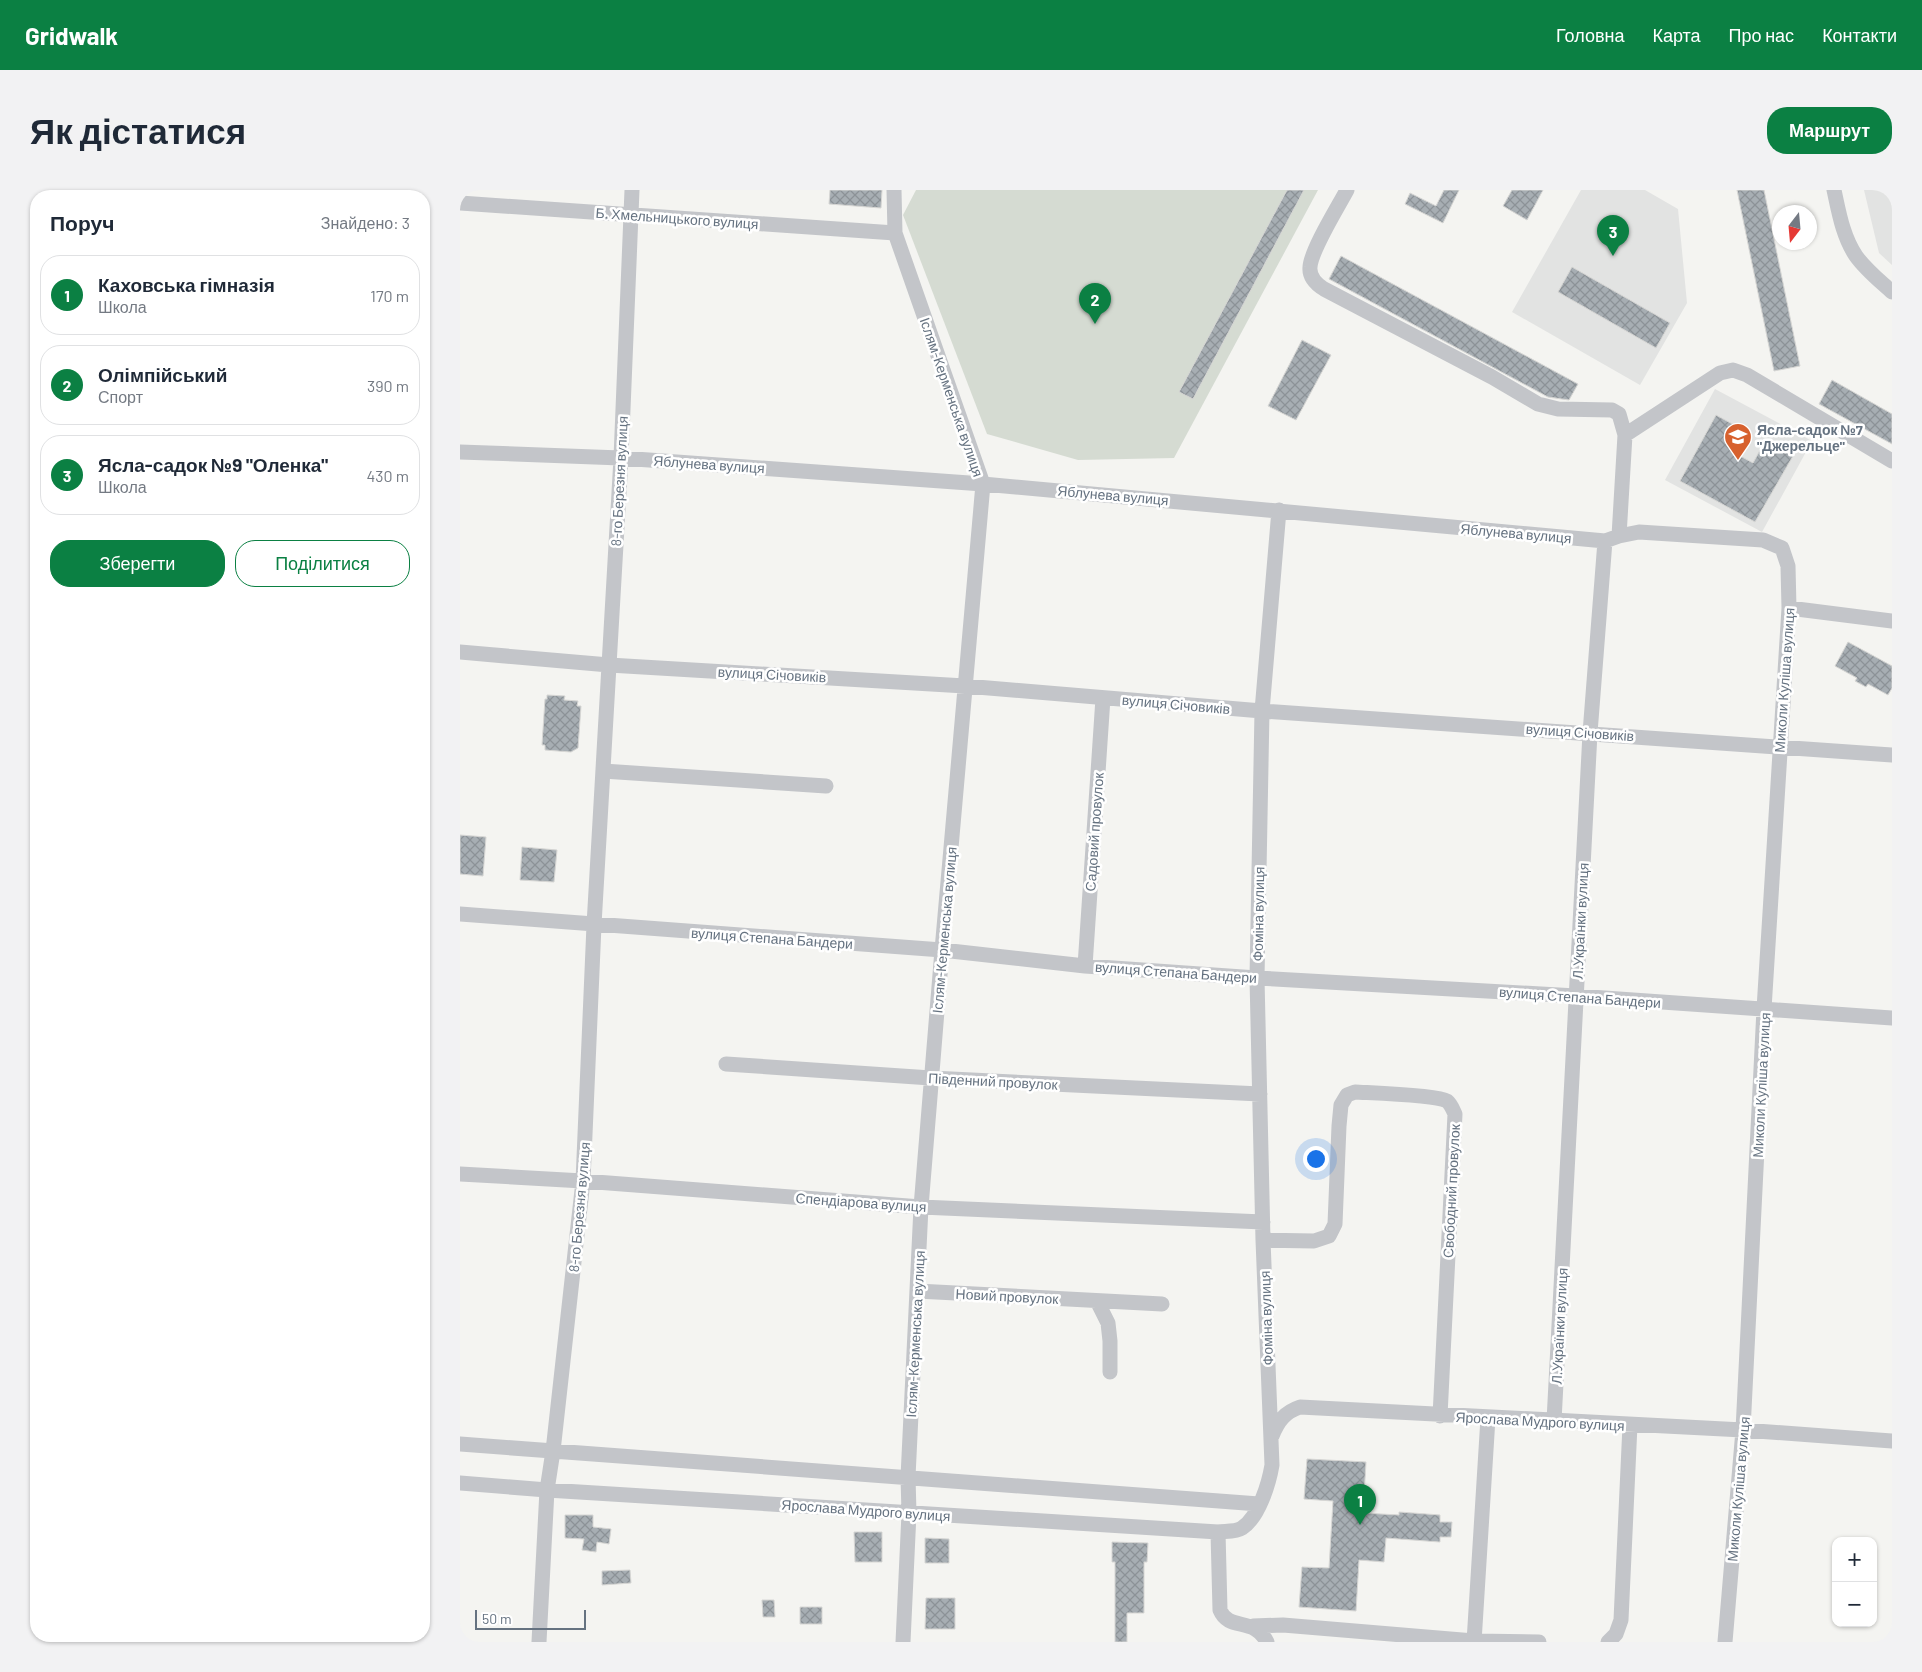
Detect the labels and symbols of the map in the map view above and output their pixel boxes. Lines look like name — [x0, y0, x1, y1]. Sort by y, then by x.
street label: Б. Хмельницького вулиця — [595, 204, 759, 232]
north arrow — [1772, 205, 1817, 250]
pin: 3 — [1597, 215, 1629, 256]
pin: 2 — [1079, 283, 1111, 324]
street label: Іслям-Керменська вулиця — [917, 315, 987, 479]
street label: 8-го Березня вулиця — [607, 415, 631, 547]
place label: Ясла-садок №7 "Джерельце" — [1757, 421, 1863, 454]
school or university icon: Ясла-садок №7 "Джерельце" — [1723, 422, 1753, 461]
street label: Яблунева вулиця — [653, 452, 765, 476]
street label: Яблунева вулиця — [1057, 482, 1169, 508]
street label: Яблунева вулиця — [1460, 520, 1572, 546]
street label: Миколи Куліша вулиця — [1770, 607, 1798, 753]
street label: вулиця Січовиків — [717, 663, 827, 685]
street label: вулиця Січовиків — [1121, 691, 1231, 717]
street label: вулиця Січовиків — [1525, 720, 1635, 744]
street label: Садовий провулок — [1081, 771, 1107, 892]
street label: Іслям-Керменська вулиця — [928, 846, 960, 1014]
street label: Л.Українки вулиця — [1568, 862, 1592, 980]
street label: Фоміна вулиця — [1249, 866, 1267, 962]
street label: вулиця Степана Бандери — [690, 924, 854, 952]
street label: вулиця Степана Бандери — [1094, 958, 1258, 986]
street label: вулиця Степана Бандери — [1498, 983, 1662, 1011]
street label: Миколи Куліша вулиця — [1749, 1012, 1773, 1158]
street label: Південний провулок — [928, 1069, 1059, 1093]
street label: Свободний провулок — [1439, 1123, 1463, 1258]
street label: 8-го Березня вулиця — [565, 1141, 593, 1273]
your location — [1303, 1146, 1329, 1172]
street label: Спендіарова вулиця — [795, 1189, 927, 1215]
street label: Іслям-Керменська вулиця — [902, 1250, 928, 1418]
street label: Л.Українки вулиця — [1547, 1267, 1571, 1385]
street label: Фоміна вулиця — [1256, 1270, 1276, 1366]
street label: Новий провулок — [955, 1285, 1060, 1307]
street label: Ярослава Мудрого вулиця — [1455, 1408, 1625, 1434]
street label: Миколи Куліша вулиця — [1723, 1416, 1753, 1562]
pin: 1 — [1344, 1484, 1376, 1525]
street label: Ярослава Мудрого вулиця — [781, 1496, 951, 1524]
scale bar — [475, 1607, 586, 1630]

